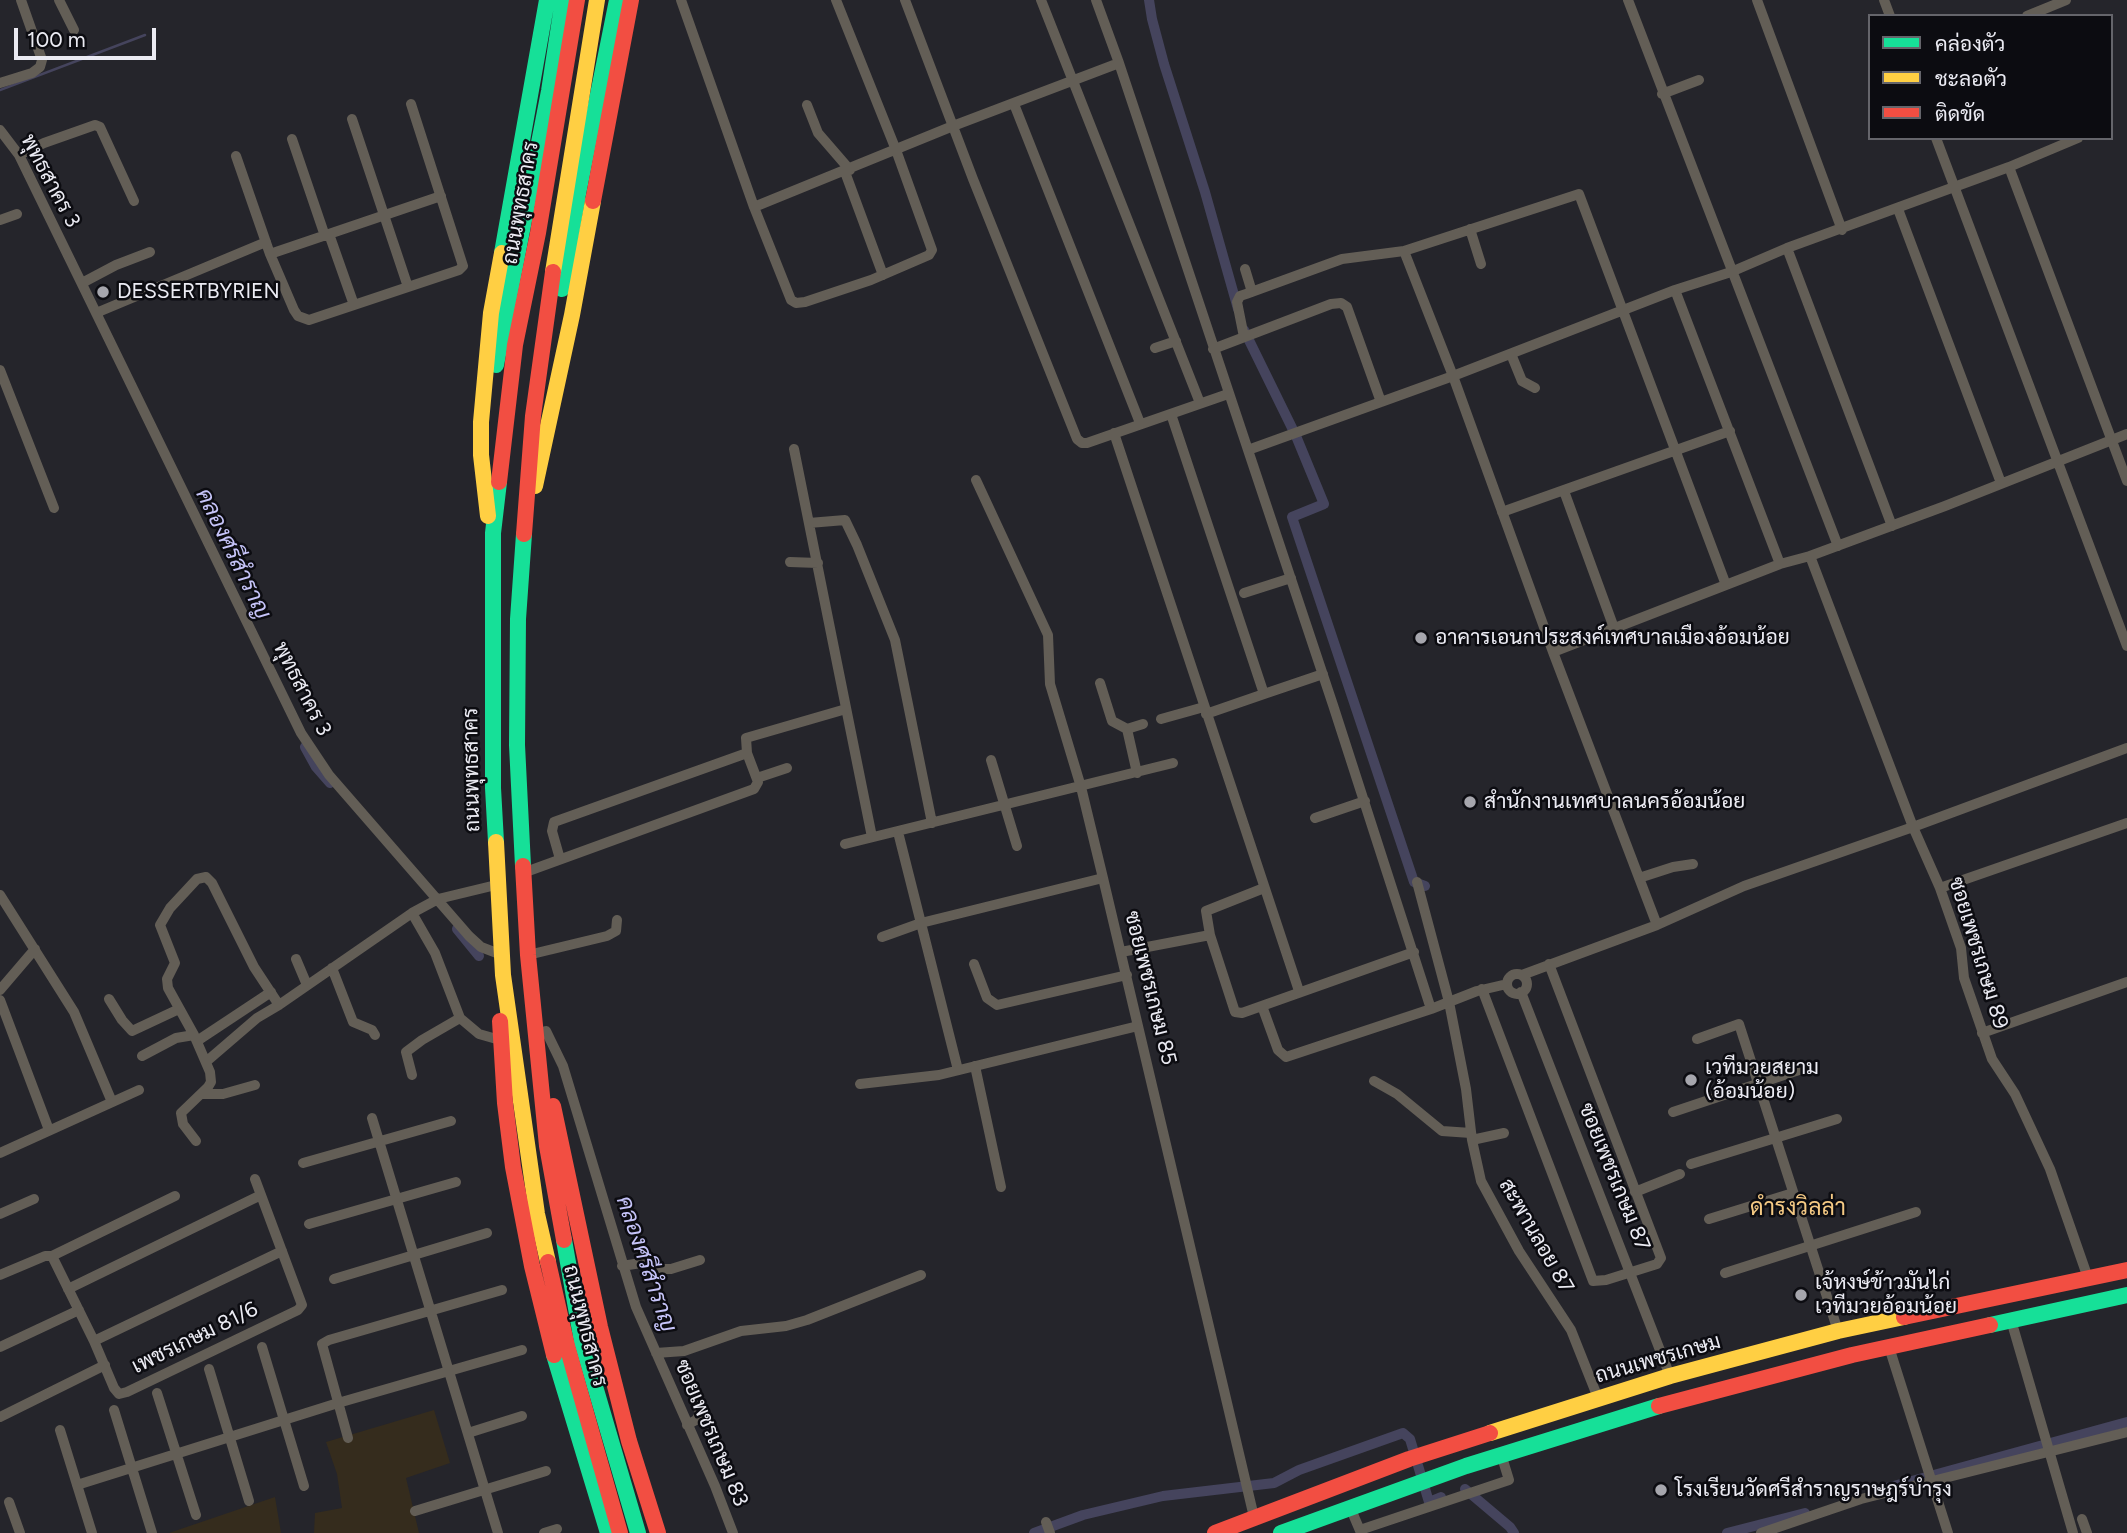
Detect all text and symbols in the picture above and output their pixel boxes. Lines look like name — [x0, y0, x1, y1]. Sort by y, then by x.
scale bar — [18, 14, 159, 58]
legend — [1868, 14, 2113, 140]
text: 100 m — [27, 27, 86, 52]
text: คล่องตัว — [1935, 31, 2005, 56]
text: ชะลอตัว — [1935, 66, 2007, 91]
text: ติดขัด — [1935, 101, 1985, 126]
street label: พุทธสาคร 3 — [15, 130, 85, 232]
street label: ถนนพุทธสาคร — [498, 140, 544, 266]
place label: DESSERTBYRIEN — [117, 279, 280, 305]
marker: DESSERTBYRIEN — [95, 284, 111, 300]
water label: คลองศรีสำราญ — [189, 484, 277, 624]
place label: อาคารเอนกประสงค์เทศบาลเมืองอ้อมน้อย — [1435, 625, 1790, 651]
marker: อาคารเอนกประสงค์เทศบาลเมืองอ้อมน้อย — [1413, 630, 1429, 646]
street label: พุทธสาคร 3 — [268, 638, 336, 740]
street label: ถนนพุทธสาคร — [458, 708, 486, 832]
place label: สำนักงานเทศบาลนครอ้อมน้อย — [1484, 789, 1745, 815]
marker: สำนักงานเทศบาลนครอ้อมน้อย — [1462, 794, 1478, 810]
street label: ซอยเพชรเกษม 89 — [1943, 874, 2013, 1032]
street label: ซอยเพชรเกษม 85 — [1119, 908, 1181, 1068]
place label: เวทีมวยสยาม (อ้อมน้อย) — [1705, 1055, 1819, 1105]
marker: เวทีมวยสยาม (อ้อมน้อย) — [1683, 1072, 1699, 1088]
street label: ซอยเพชรเกษม 87 — [1573, 1100, 1655, 1254]
street label: สะพานลอย 87 — [1493, 1174, 1579, 1298]
water label: คลองศรีสำราญ — [610, 1192, 682, 1336]
district label: ดำรงวิลล่า — [1750, 1194, 1846, 1222]
street label: ถนนพุทธสาคร — [558, 1263, 612, 1389]
place label: เจ้หงษ์ข้าวมันไก่ เวทีมวยอ้อมน้อย — [1815, 1270, 1957, 1320]
marker: เจ้หงษ์ข้าวมันไก่ เวทีมวยอ้อมน้อย — [1793, 1287, 1809, 1303]
street label: เพชรเกษม 81/6 — [128, 1297, 262, 1379]
street label: ถนนเพชรเกษม — [1592, 1329, 1724, 1389]
street label: ซอยเพชรเกษม 83 — [669, 1356, 753, 1510]
place label: โรงเรียนวัดศรีสําราญราษฎร์บํารุง — [1675, 1477, 1952, 1503]
marker: โรงเรียนวัดศรีสําราญราษฎร์บํารุง — [1653, 1482, 1669, 1498]

